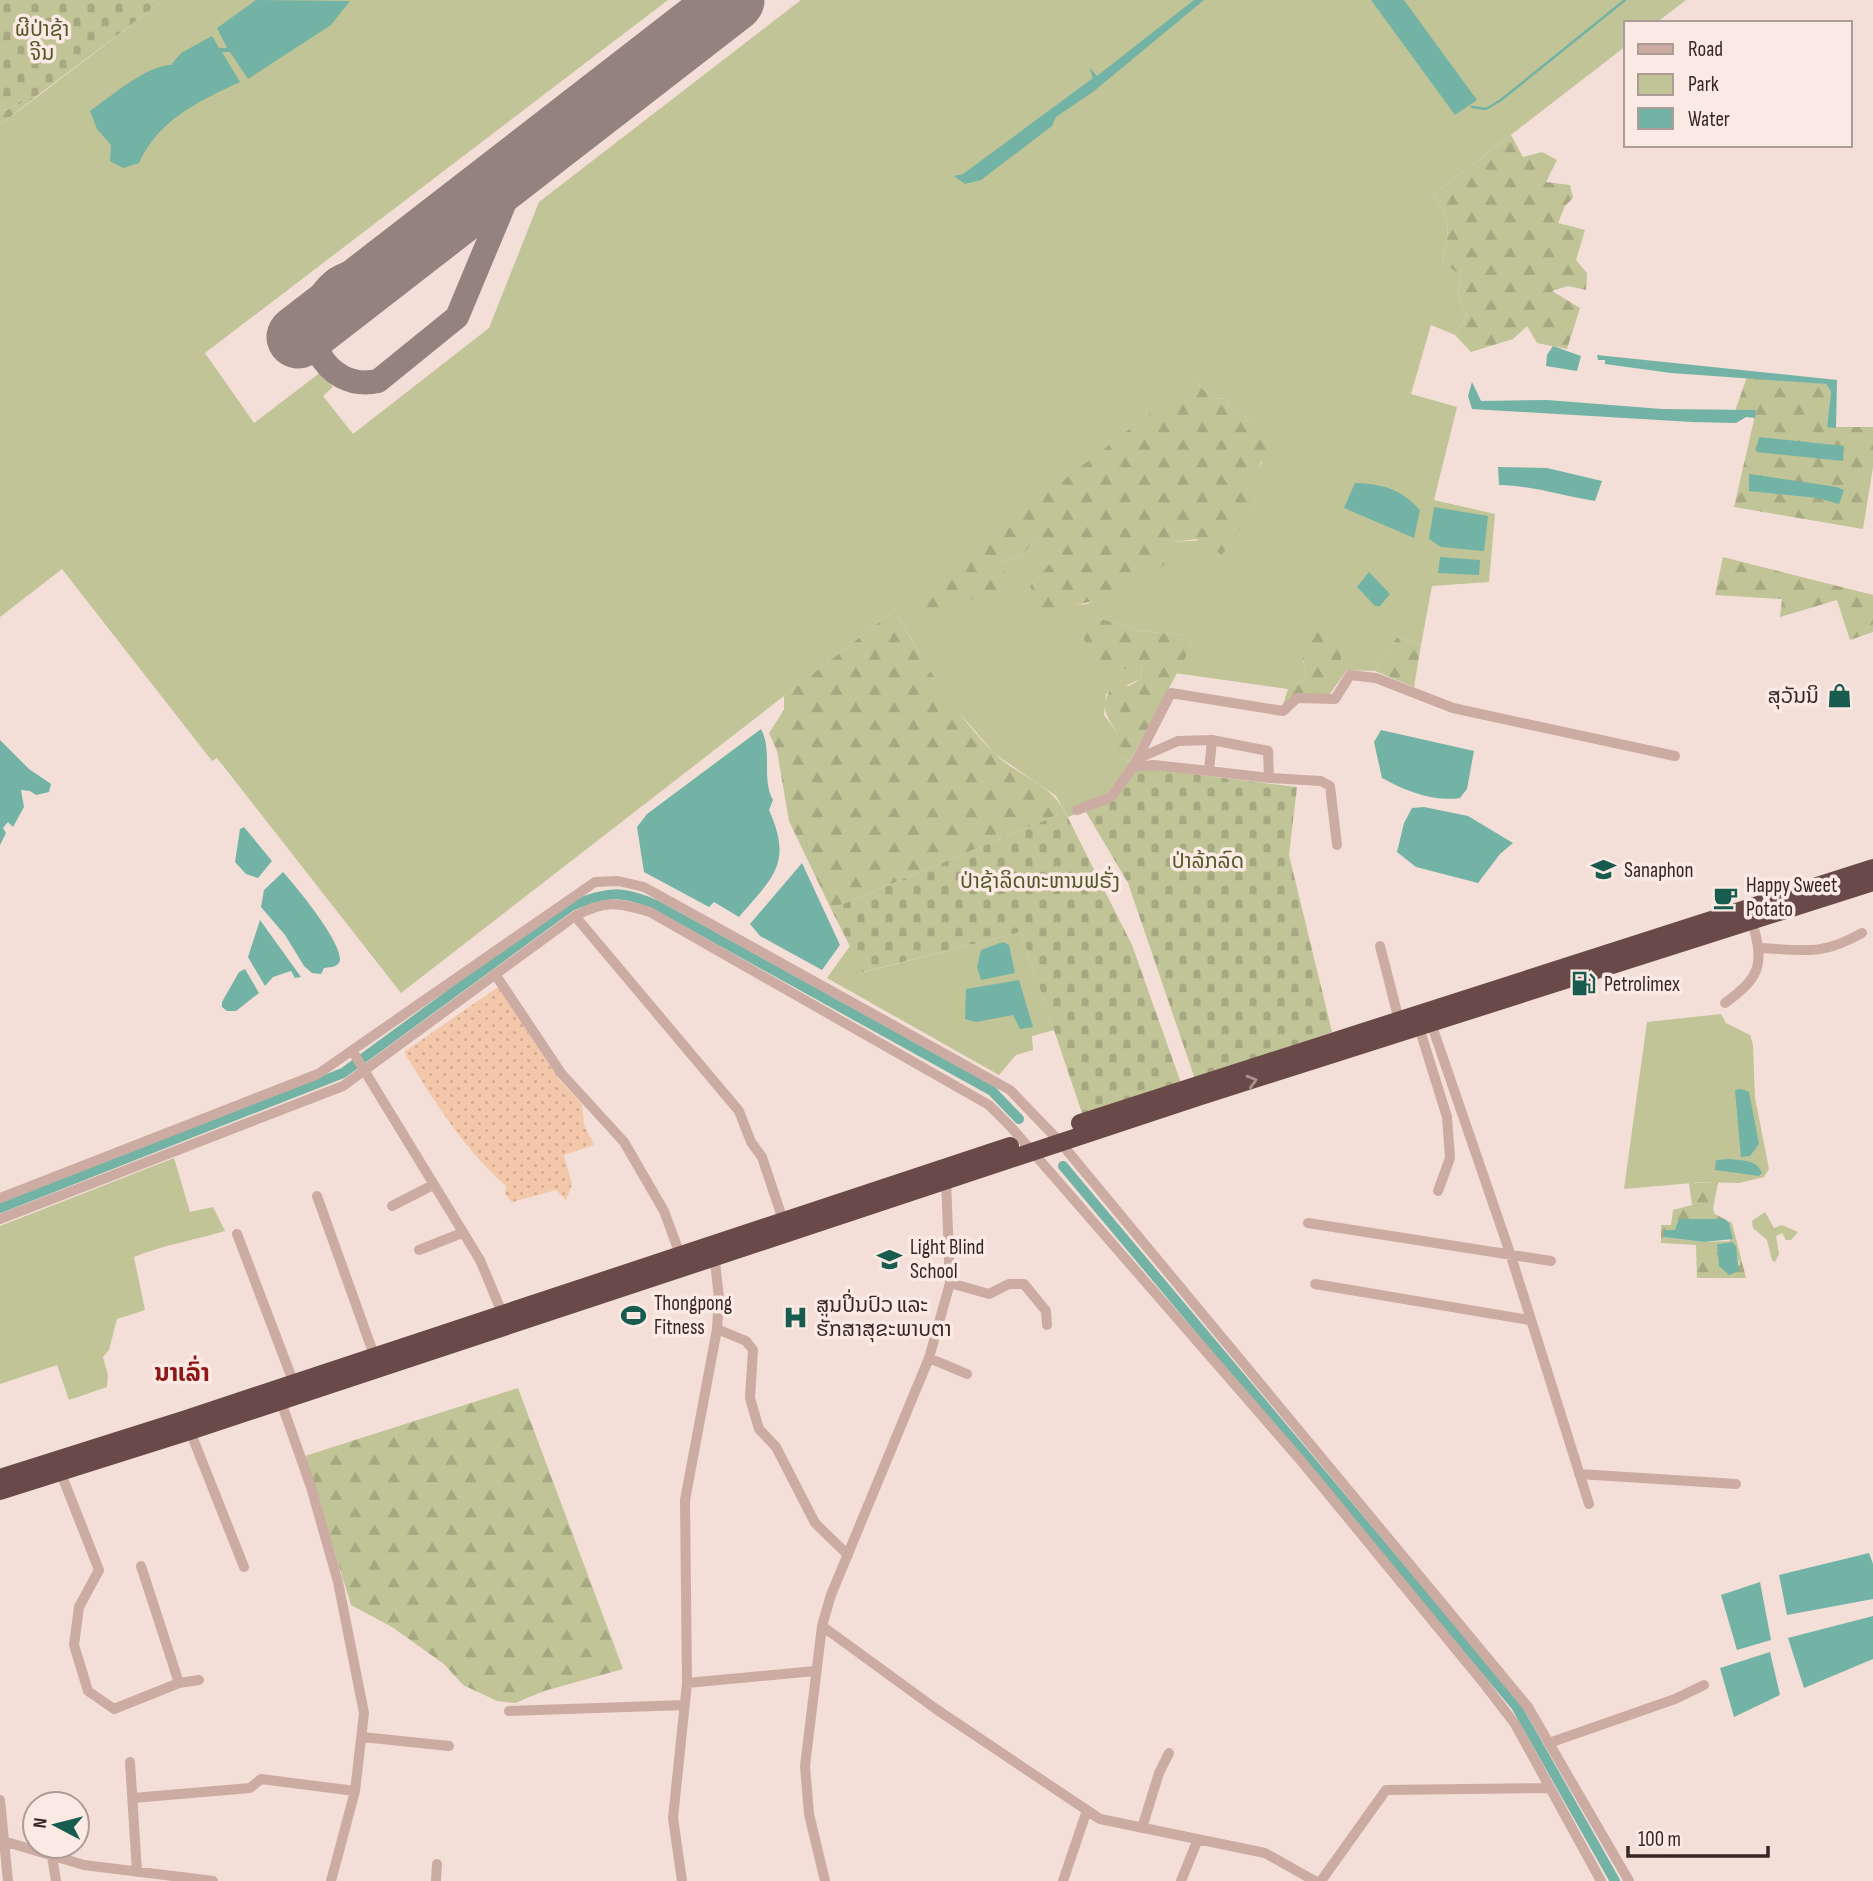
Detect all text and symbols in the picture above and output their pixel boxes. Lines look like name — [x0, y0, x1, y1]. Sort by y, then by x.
park label: ຜີປ່າຊ້າ ຈີນ — [15, 16, 69, 66]
legend — [1624, 21, 1852, 147]
text: Road — [1688, 37, 1723, 62]
text: Park — [1688, 72, 1719, 97]
text: Water — [1688, 107, 1730, 132]
shop icon: ສຸວັນນິ — [1825, 682, 1853, 710]
place label: ສຸວັນນິ — [1768, 684, 1819, 710]
park label: ປ່າລ້ກລົດ — [1172, 849, 1244, 874]
school or university icon: Sanaphon — [1590, 856, 1618, 884]
place label: Sanaphon — [1624, 858, 1694, 883]
park label: ປ່າຊ້າລິດທະຫານຟຣັ່ງ — [960, 866, 1120, 894]
place label: Happy Sweet Potato — [1746, 873, 1837, 922]
cafe icon: Happy Sweet Potato — [1712, 883, 1740, 911]
fuel station icon: Petrolimex — [1570, 970, 1598, 998]
place label: Petrolimex — [1604, 972, 1680, 997]
one-way arrow — [1246, 1075, 1258, 1090]
place label: Light Blind School — [910, 1235, 984, 1284]
school or university icon: Light Blind School — [876, 1245, 904, 1273]
place label: ສູນປິ່ນປົວ ແລະ ຮັກສາສຸຂະພາບຕາ — [816, 1289, 951, 1343]
place label: Thongpong Fitness — [654, 1291, 732, 1340]
sports icon: Thongpong Fitness — [620, 1301, 648, 1329]
hospital icon: ສູນປິ່ນປົວ ແລະ ຮັກສາສຸຂະພາບຕາ — [782, 1303, 810, 1331]
district label: ນາເລົ່າ — [154, 1355, 210, 1388]
north arrow — [21, 1790, 91, 1860]
scale bar — [1628, 1814, 1768, 1858]
text: N — [29, 1817, 53, 1830]
text: 100 m — [1638, 1827, 1681, 1852]

